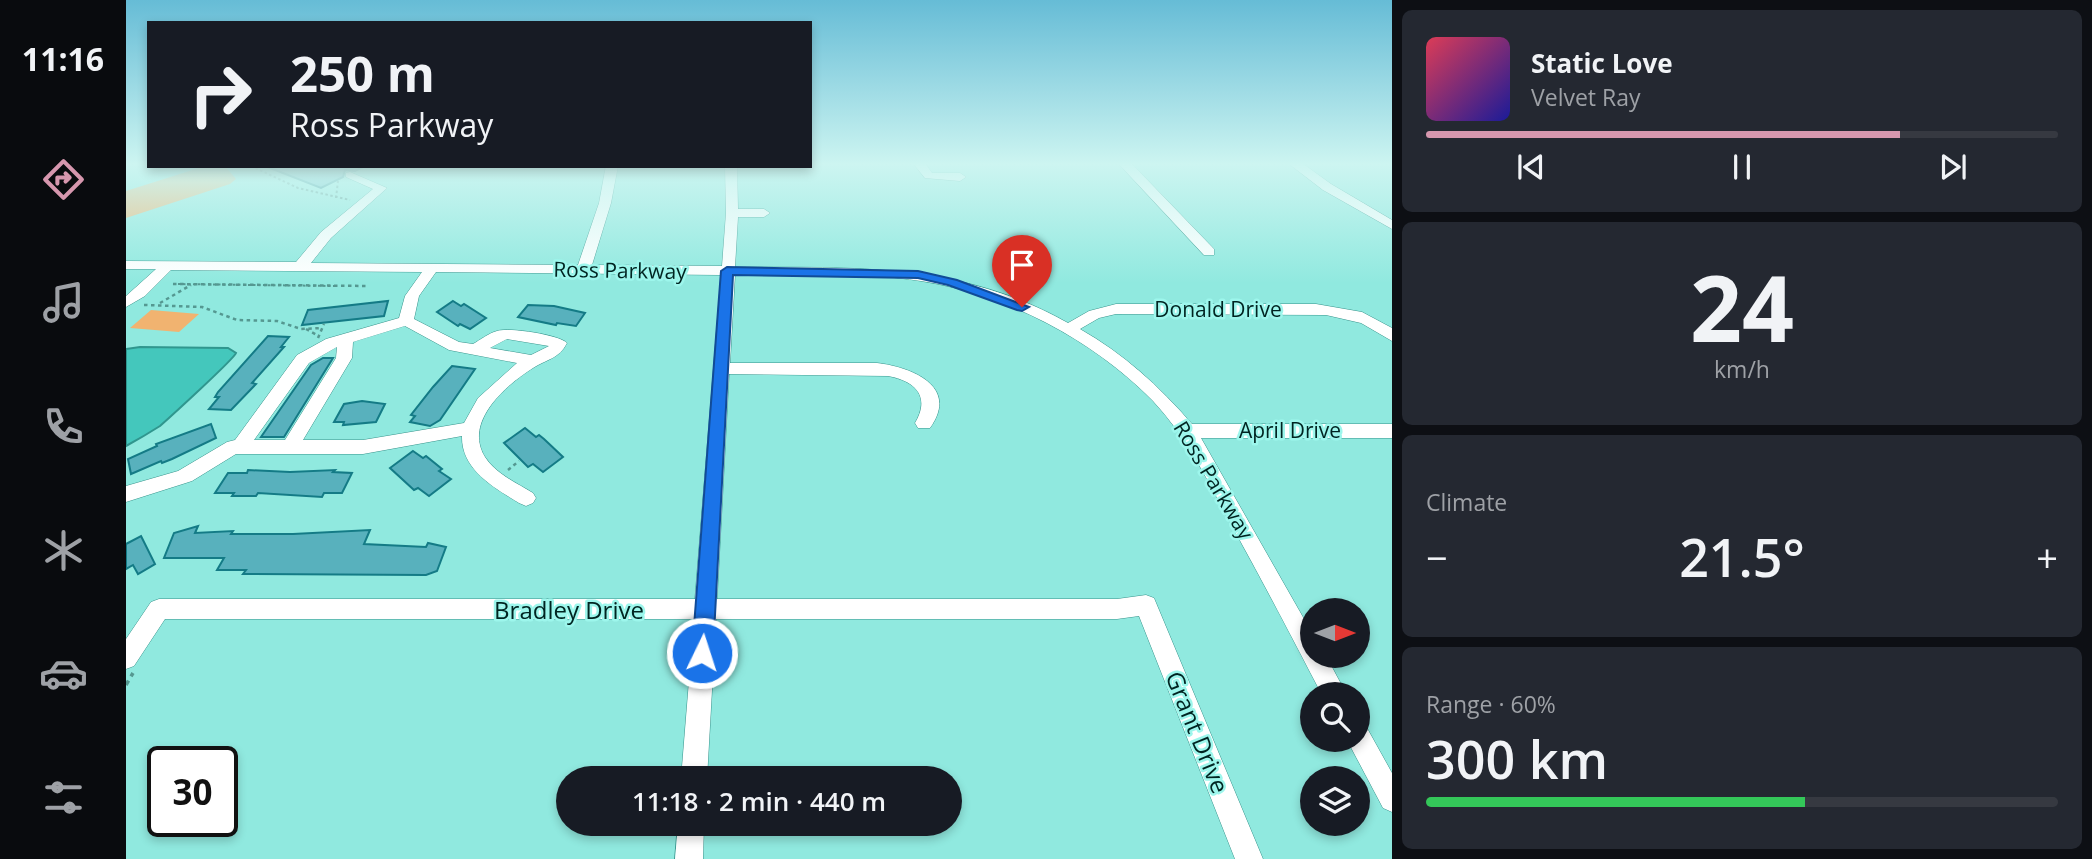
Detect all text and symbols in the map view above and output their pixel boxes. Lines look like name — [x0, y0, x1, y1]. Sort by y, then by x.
text: 11:16 — [22, 37, 104, 80]
text: 250 m — [290, 40, 435, 106]
text: Static Love — [1531, 45, 1673, 81]
icon: right — [175, 49, 266, 140]
text: Velvet Ray — [1531, 81, 1641, 113]
text: Ross Parkway — [290, 103, 493, 146]
icon: previous — [1512, 148, 1550, 186]
icon: pause — [1723, 148, 1761, 186]
icon: next — [1934, 148, 1972, 186]
icon: directions — [39, 155, 88, 204]
pin — [992, 235, 1052, 307]
text: 24 — [1690, 245, 1794, 369]
icon: arrive — [1003, 246, 1041, 284]
street label: Ross Parkway — [553, 255, 687, 285]
icon: music — [39, 278, 88, 327]
street label: Donald Drive — [1154, 295, 1282, 323]
text: km/h — [1714, 353, 1770, 385]
icon: phone — [39, 402, 88, 451]
street label: Ross Parkway — [1168, 416, 1261, 545]
street label: April Drive — [1239, 416, 1341, 444]
text: Climate — [1426, 486, 1507, 518]
text: 21.5° — [1679, 521, 1805, 592]
icon: climate — [39, 526, 88, 575]
text: − — [1426, 531, 1448, 583]
text: + — [2036, 531, 2058, 583]
street label: Bradley Drive — [494, 593, 644, 626]
north arrow — [1300, 598, 1370, 668]
map controls — [1300, 598, 1370, 836]
position arrow — [665, 616, 739, 690]
icon: car — [39, 649, 88, 698]
street label: Grant Drive — [1159, 666, 1237, 798]
button: search — [1300, 682, 1370, 752]
text: Range · 60% — [1426, 688, 1556, 720]
text: 300 km — [1426, 723, 1608, 794]
speed limit sign: 30 — [147, 746, 238, 837]
button: layers — [1300, 766, 1370, 836]
icon: filters — [39, 773, 88, 822]
text: 11:18 · 2 min · 440 m — [632, 783, 886, 819]

